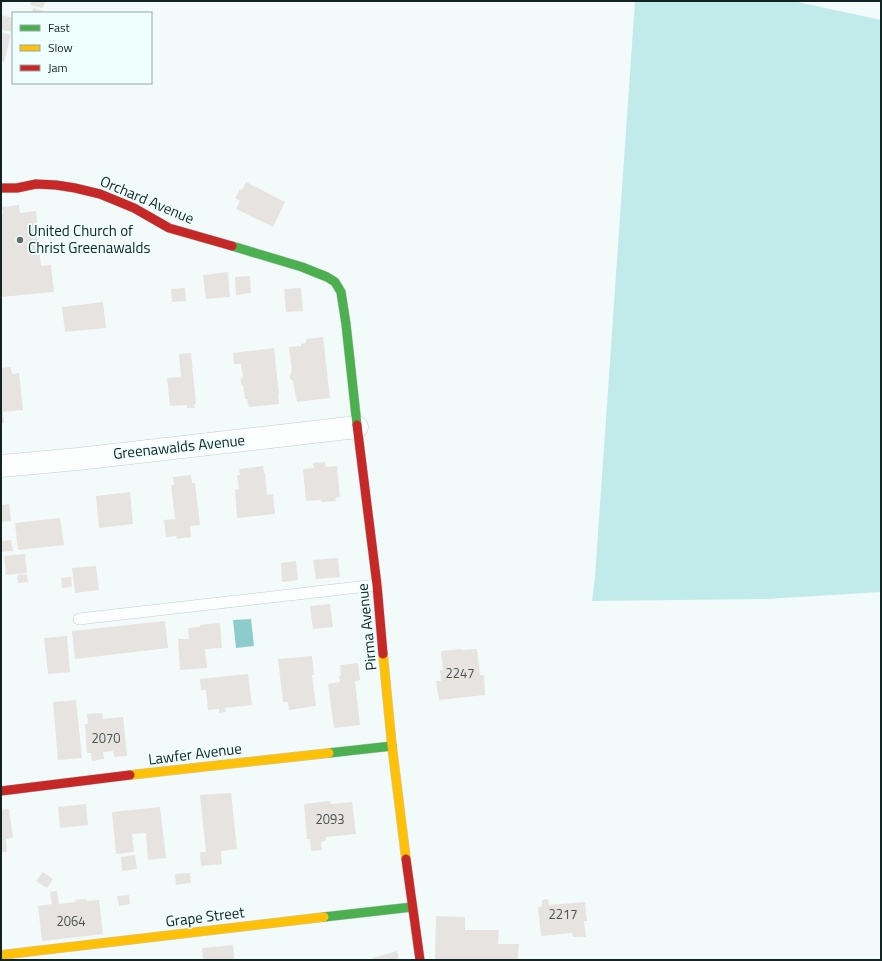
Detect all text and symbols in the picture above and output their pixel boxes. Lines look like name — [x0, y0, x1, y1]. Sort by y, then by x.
legend — [12, 12, 152, 84]
text: Fast — [48, 18, 71, 37]
text: Slow — [48, 38, 73, 57]
text: Jam — [48, 58, 68, 77]
street label: Orchard Avenue — [97, 169, 198, 230]
place label: United Church of Christ Greenawalds — [28, 219, 151, 259]
marker: United Church of Christ Greenawalds — [15, 235, 25, 245]
street label: Greenawalds Avenue — [112, 428, 246, 465]
street label: Pirma Avenue — [350, 582, 383, 672]
house number: 2247 — [445, 663, 475, 683]
house number: 2070 — [91, 728, 121, 748]
street label: Lawfer Avenue — [147, 736, 243, 771]
house number: 2093 — [315, 809, 345, 829]
street label: Grape Street — [164, 900, 246, 933]
house number: 2217 — [548, 904, 578, 924]
house number: 2064 — [56, 911, 86, 931]

